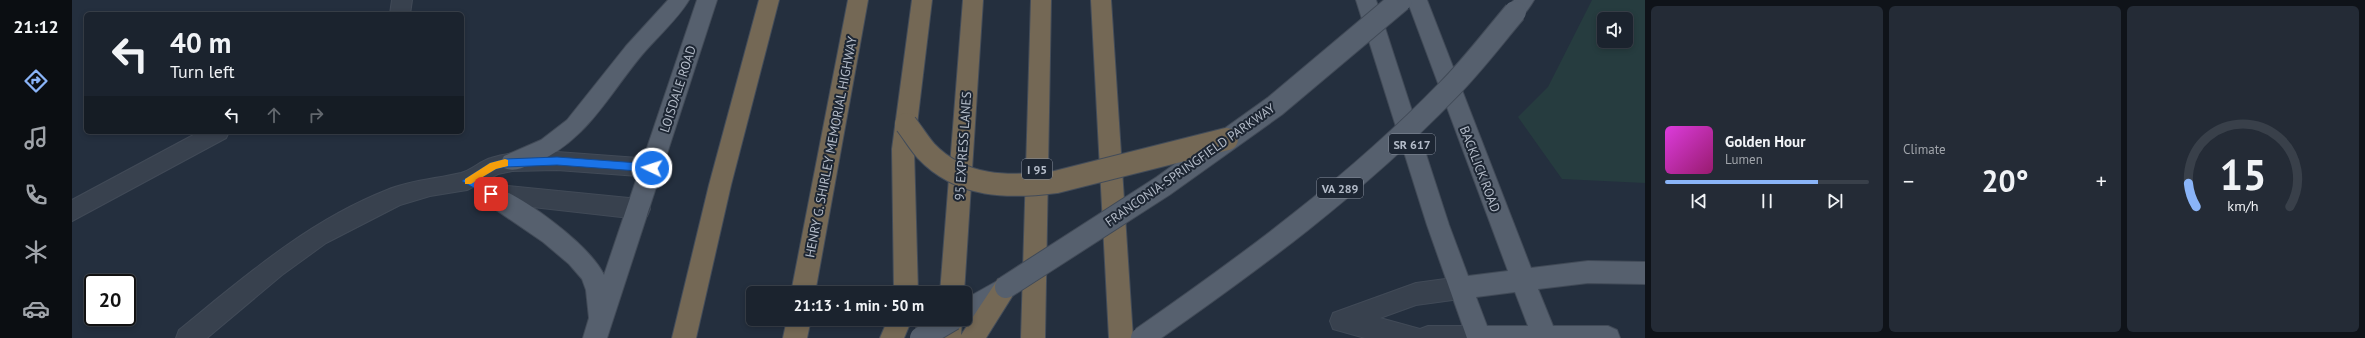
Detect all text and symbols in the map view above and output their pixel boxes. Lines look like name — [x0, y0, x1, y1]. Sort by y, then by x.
map controls — [1597, 12, 1633, 48]
button: sound — [1597, 12, 1633, 48]
text: 21:12 — [13, 15, 59, 38]
text: 40 m — [170, 24, 231, 61]
icon: left — [104, 28, 156, 80]
street label: HENRY G. SHIRLEY MEMORIAL HIGHWAY — [801, 34, 861, 259]
street label: LOISDALE ROAD — [656, 43, 700, 135]
text: Turn left — [170, 60, 235, 83]
icon: directions — [22, 67, 50, 95]
street label: 95 EXPRESS LANES — [951, 91, 975, 201]
street label: FRANCONIA-SPRINGFIELD PARKWAY — [1102, 99, 1279, 230]
icon: left — [221, 104, 243, 126]
icon: ahead — [263, 104, 285, 126]
icon: right — [305, 104, 327, 126]
street label: BACKLICK ROAD — [1456, 123, 1504, 215]
icon: music — [22, 124, 50, 152]
text: Golden Hour — [1725, 132, 1805, 151]
road number: SR 617 — [1389, 134, 1435, 154]
text: Climate — [1903, 141, 1946, 158]
position arrow — [631, 147, 673, 189]
text: 15 — [2219, 148, 2267, 201]
text: Lumen — [1725, 151, 1763, 168]
road number: I 95 — [1022, 159, 1052, 179]
text: 20° — [1981, 161, 2029, 200]
text: − — [1903, 167, 1914, 195]
text: + — [2096, 167, 2107, 195]
pin — [474, 177, 508, 211]
road number: VA 289 — [1317, 178, 1363, 198]
icon: phone — [22, 181, 50, 209]
icon: arrive — [480, 183, 502, 205]
icon: previous — [1688, 190, 1710, 212]
icon: pause — [1756, 190, 1778, 212]
icon: next — [1824, 190, 1846, 212]
text: km/h — [2227, 196, 2259, 215]
icon: climate — [22, 238, 50, 266]
speed limit sign: 20 — [84, 274, 136, 326]
icon: car — [22, 295, 50, 323]
text: 21:13 · 1 min · 50 m — [794, 296, 924, 315]

